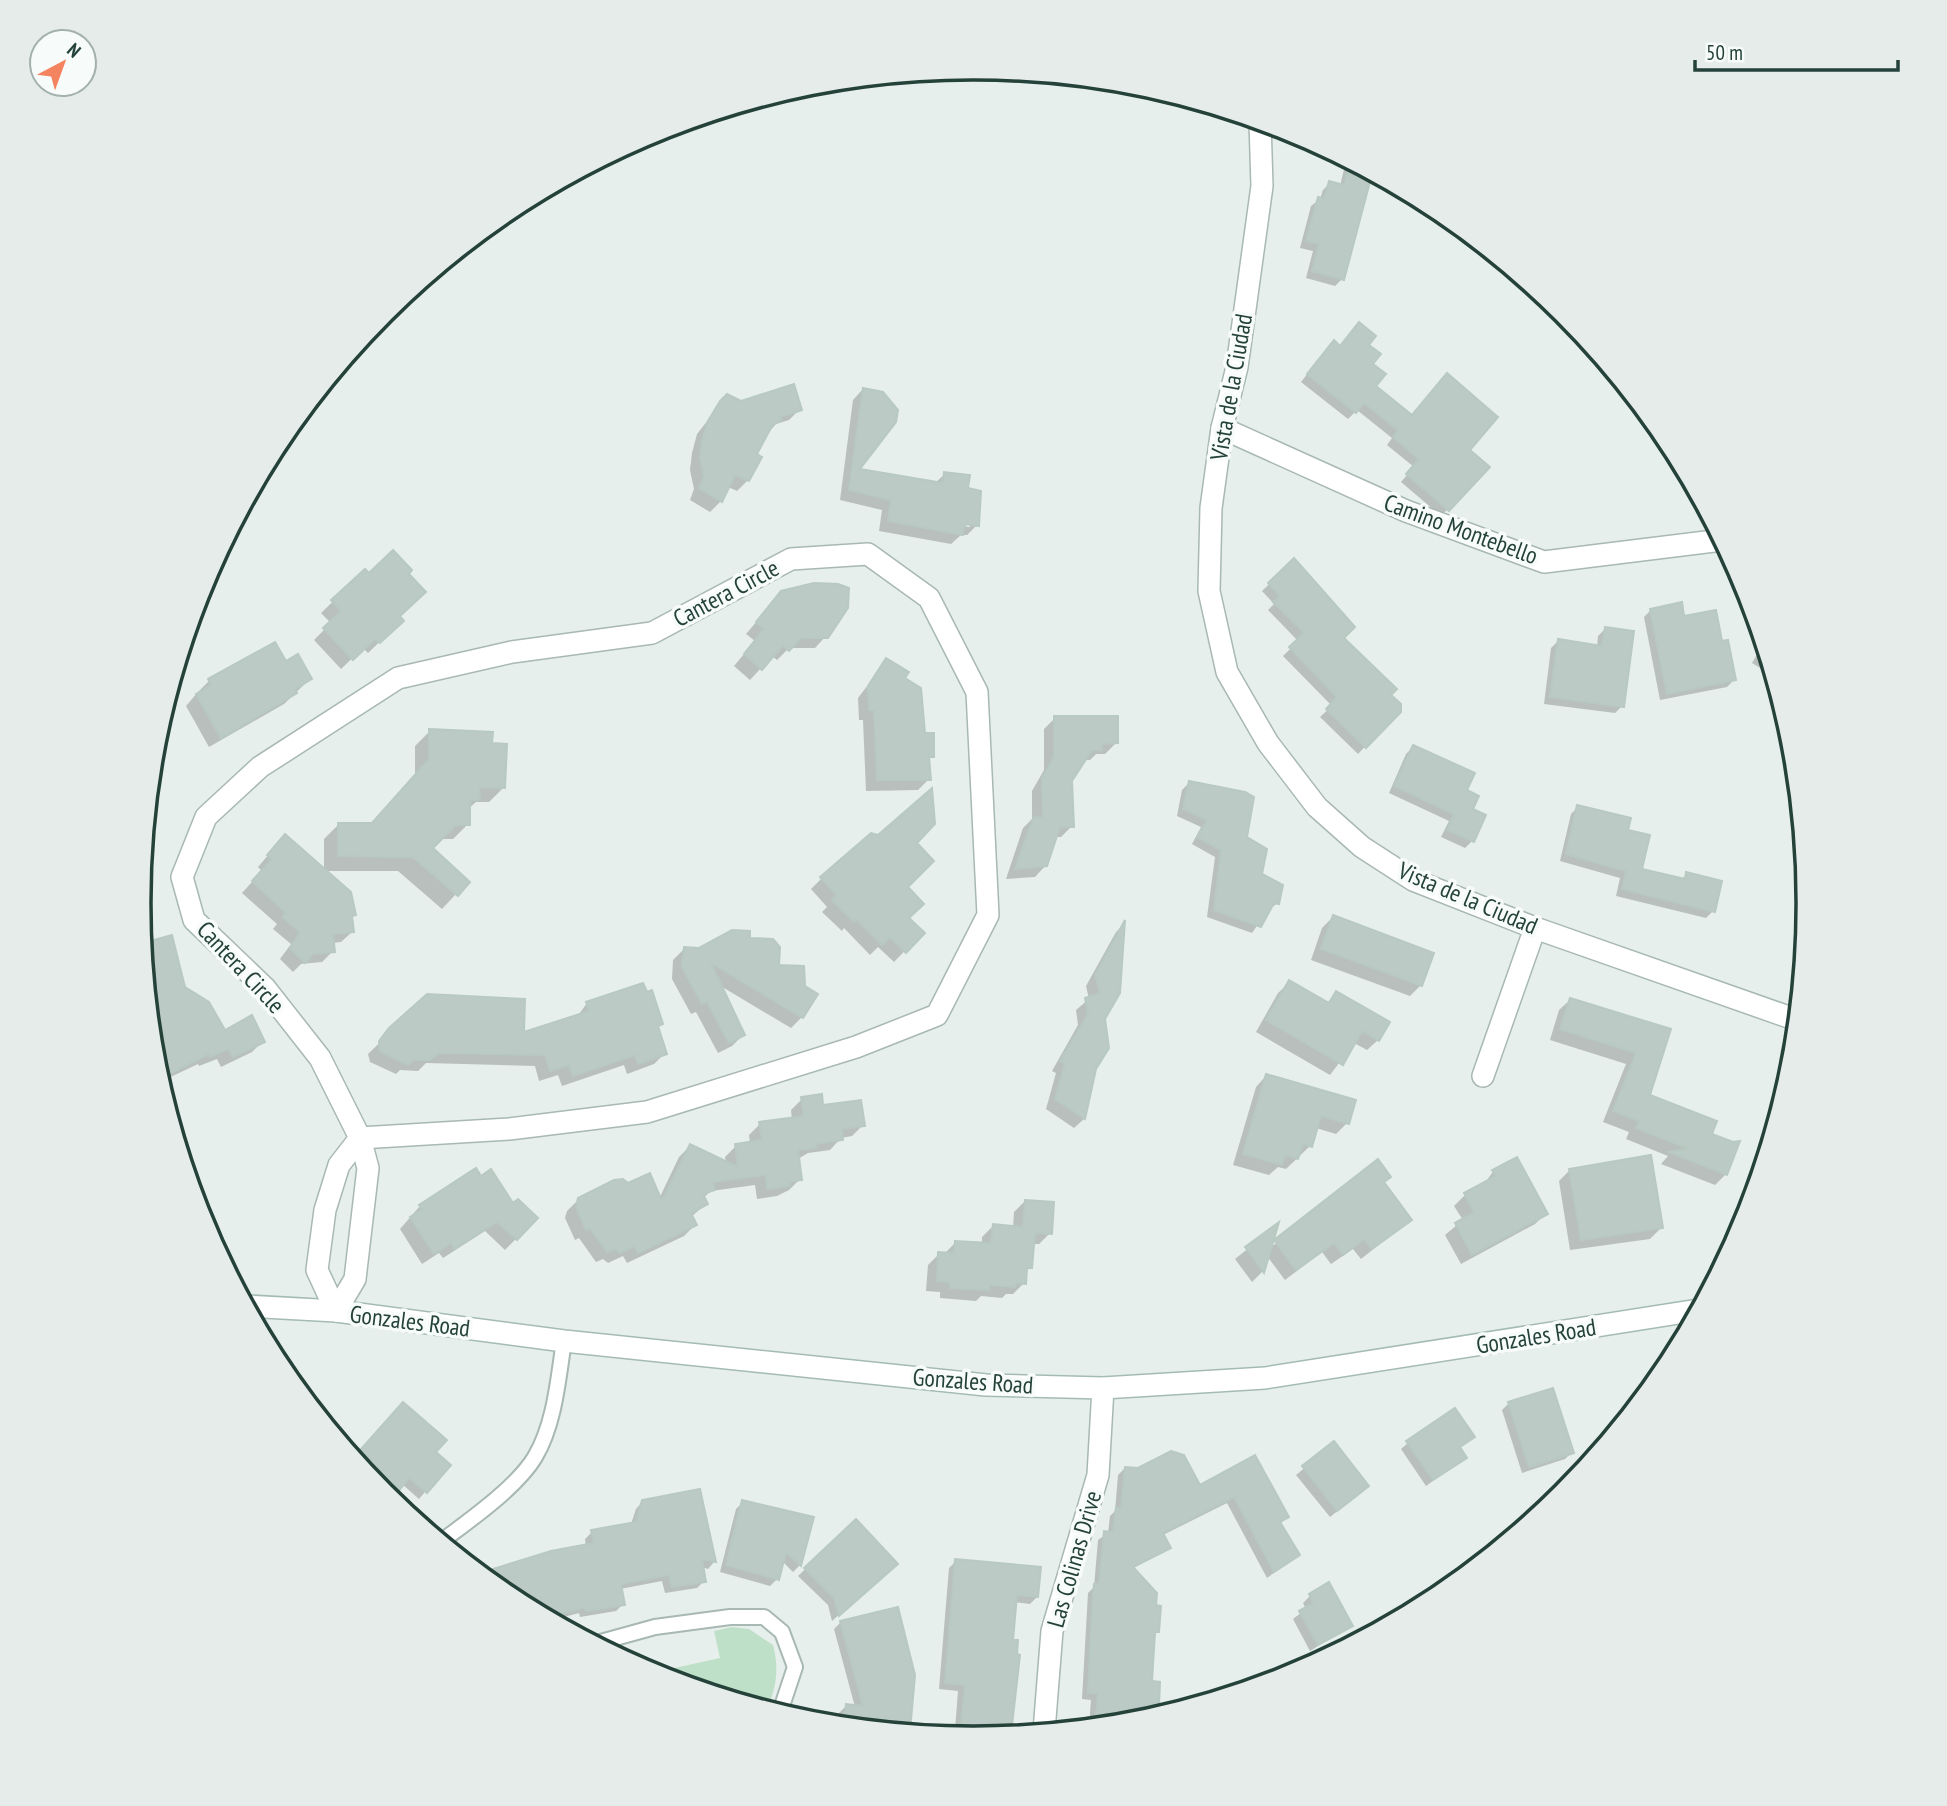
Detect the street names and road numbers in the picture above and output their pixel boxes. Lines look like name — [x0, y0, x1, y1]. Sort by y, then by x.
street label: Vista de la Ciudad — [1203, 311, 1259, 464]
street label: Camino Montebello — [1380, 487, 1542, 571]
street label: Cantera Circle — [668, 552, 784, 634]
street label: Vista de la Ciudad — [1393, 854, 1542, 941]
street label: Cantera Circle — [190, 914, 292, 1020]
street label: Gonzales Road — [348, 1298, 472, 1344]
street label: Gonzales Road — [1474, 1311, 1598, 1361]
street label: Gonzales Road — [912, 1361, 1034, 1401]
street label: Las Colinas Drive — [1040, 1487, 1108, 1631]

